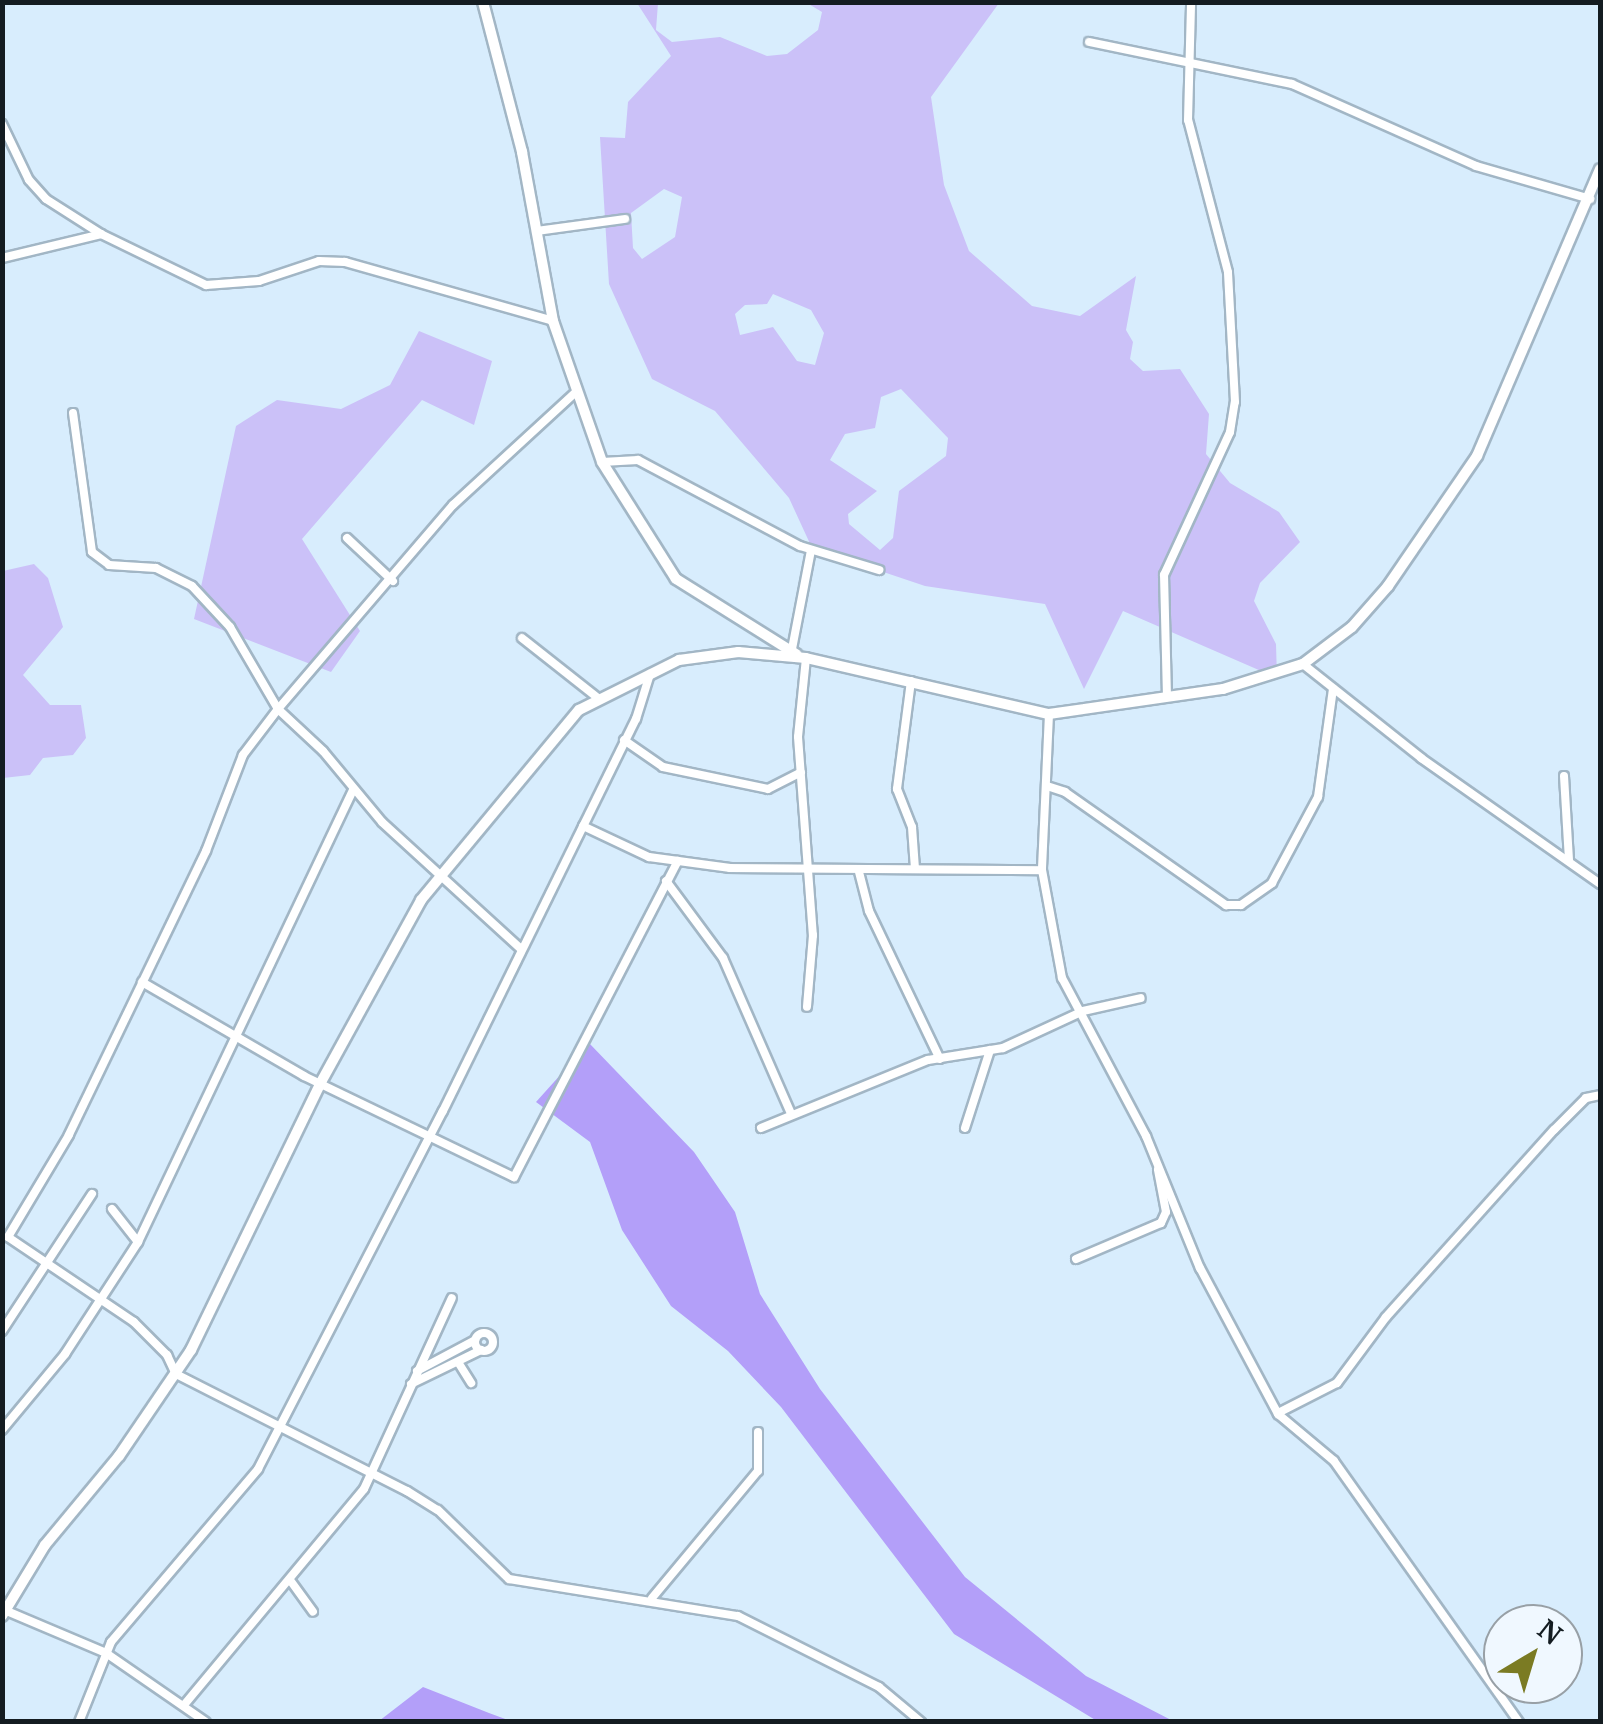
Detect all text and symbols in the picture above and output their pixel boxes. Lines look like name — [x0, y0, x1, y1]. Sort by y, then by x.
north arrow — [1483, 1604, 1583, 1704]
text: N — [1531, 1610, 1570, 1653]

